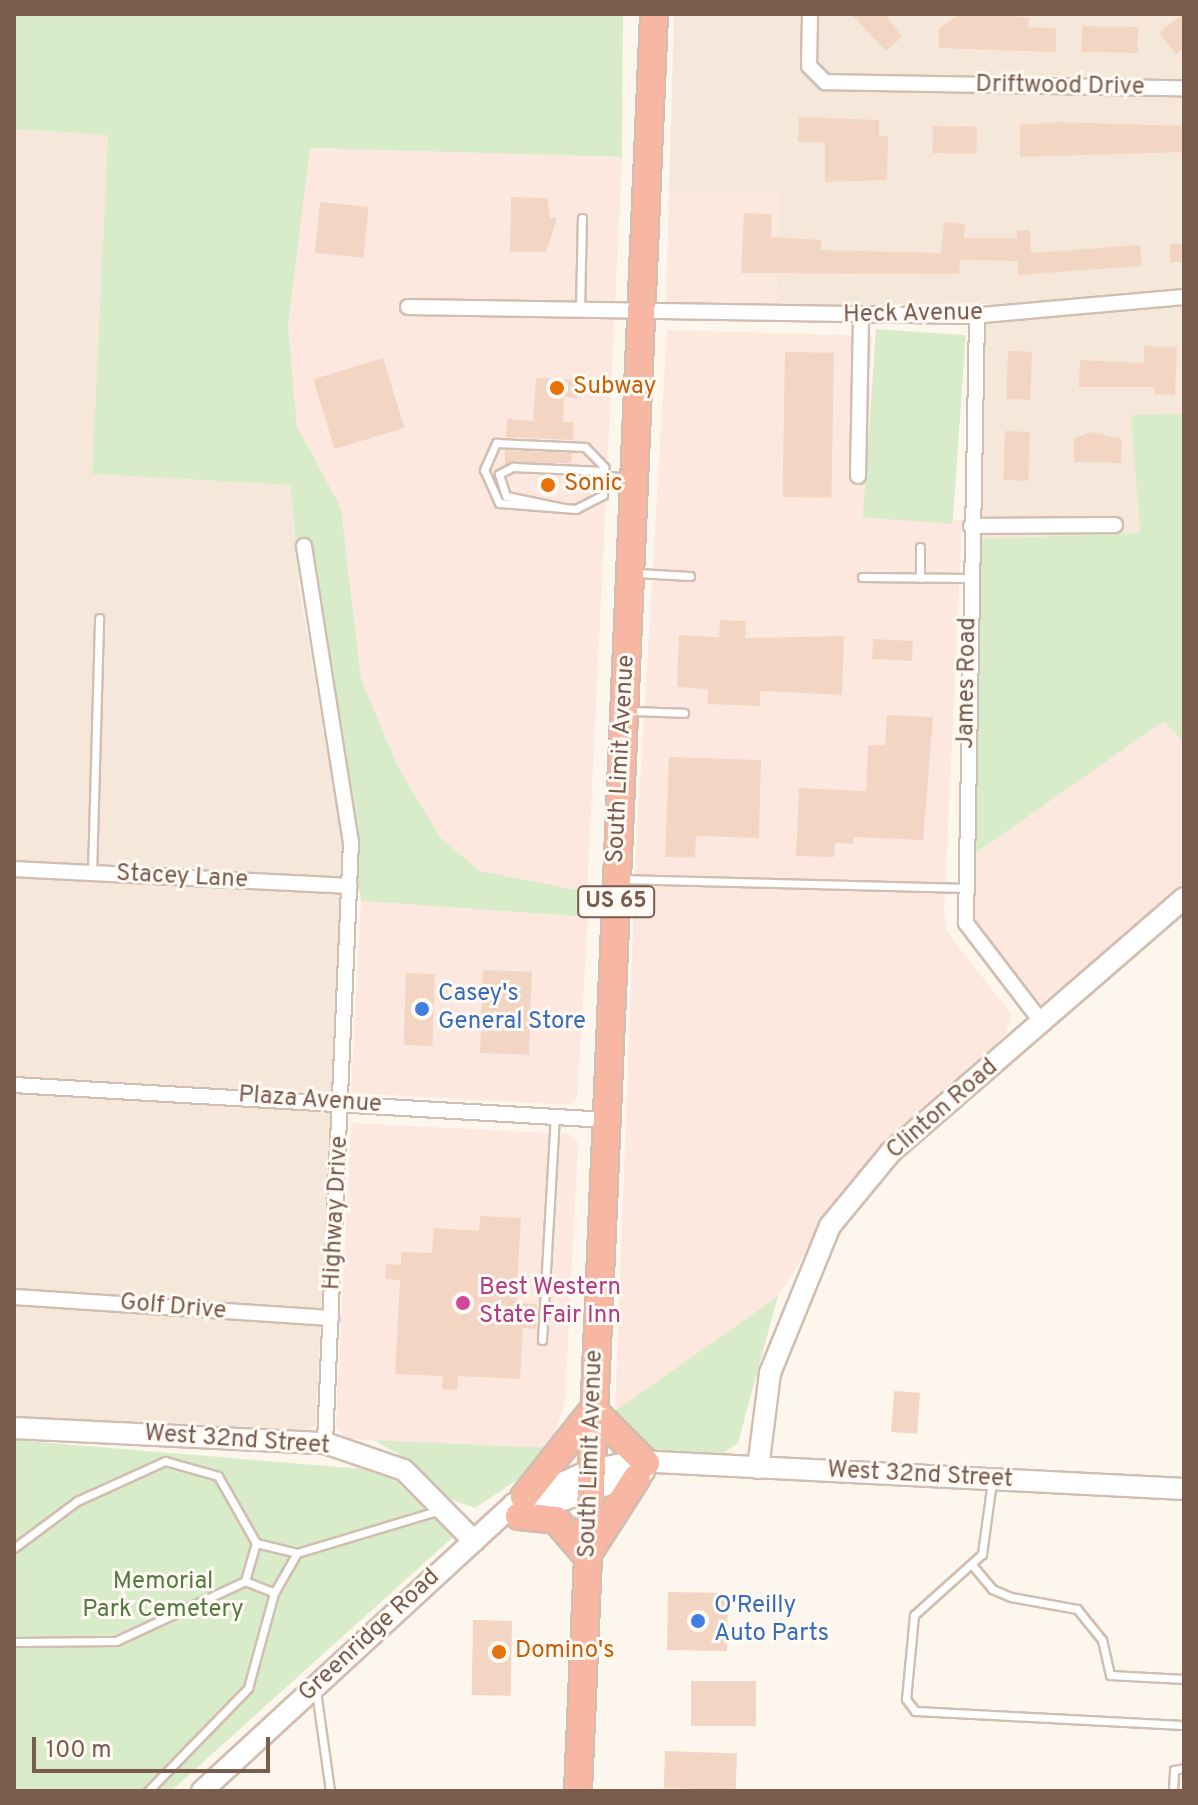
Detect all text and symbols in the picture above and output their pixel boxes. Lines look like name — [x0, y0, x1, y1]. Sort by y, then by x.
street label: Driftwood Drive — [975, 71, 1145, 103]
street label: Heck Avenue — [842, 299, 984, 331]
place label: Subway — [573, 374, 656, 402]
marker: Subway — [548, 379, 566, 397]
place label: Sonic — [564, 471, 623, 499]
marker: Sonic — [539, 476, 557, 494]
street label: James Road — [952, 617, 984, 749]
street label: South Limit Avenue — [602, 654, 642, 864]
street label: Stacey Lane — [115, 860, 249, 896]
road number: US 65 — [576, 884, 656, 920]
place label: Casey's General Store — [438, 981, 586, 1037]
marker: Casey's General Store — [413, 1000, 431, 1018]
street label: Clinton Road — [882, 1054, 1004, 1166]
street label: Plaza Avenue — [237, 1082, 383, 1120]
street label: Highway Drive — [319, 1135, 355, 1291]
place label: Best Western State Fair Inn — [479, 1275, 621, 1331]
street label: Golf Drive — [119, 1289, 227, 1327]
marker: Best Western State Fair Inn — [454, 1294, 472, 1312]
street label: South Limit Avenue — [574, 1349, 610, 1559]
street label: West 32nd Street — [143, 1420, 331, 1462]
street label: West 32nd Street — [826, 1457, 1014, 1495]
street label: Greenridge Road — [294, 1563, 446, 1709]
park label: Memorial Park Cemetery — [82, 1569, 244, 1625]
place label: O'Reilly Auto Parts — [714, 1593, 829, 1649]
marker: O'Reilly Auto Parts — [689, 1612, 707, 1630]
place label: Domino's — [515, 1638, 614, 1666]
marker: Domino's — [490, 1643, 508, 1661]
scale bar — [36, 1721, 274, 1771]
text: 100 m — [46, 1736, 112, 1766]

